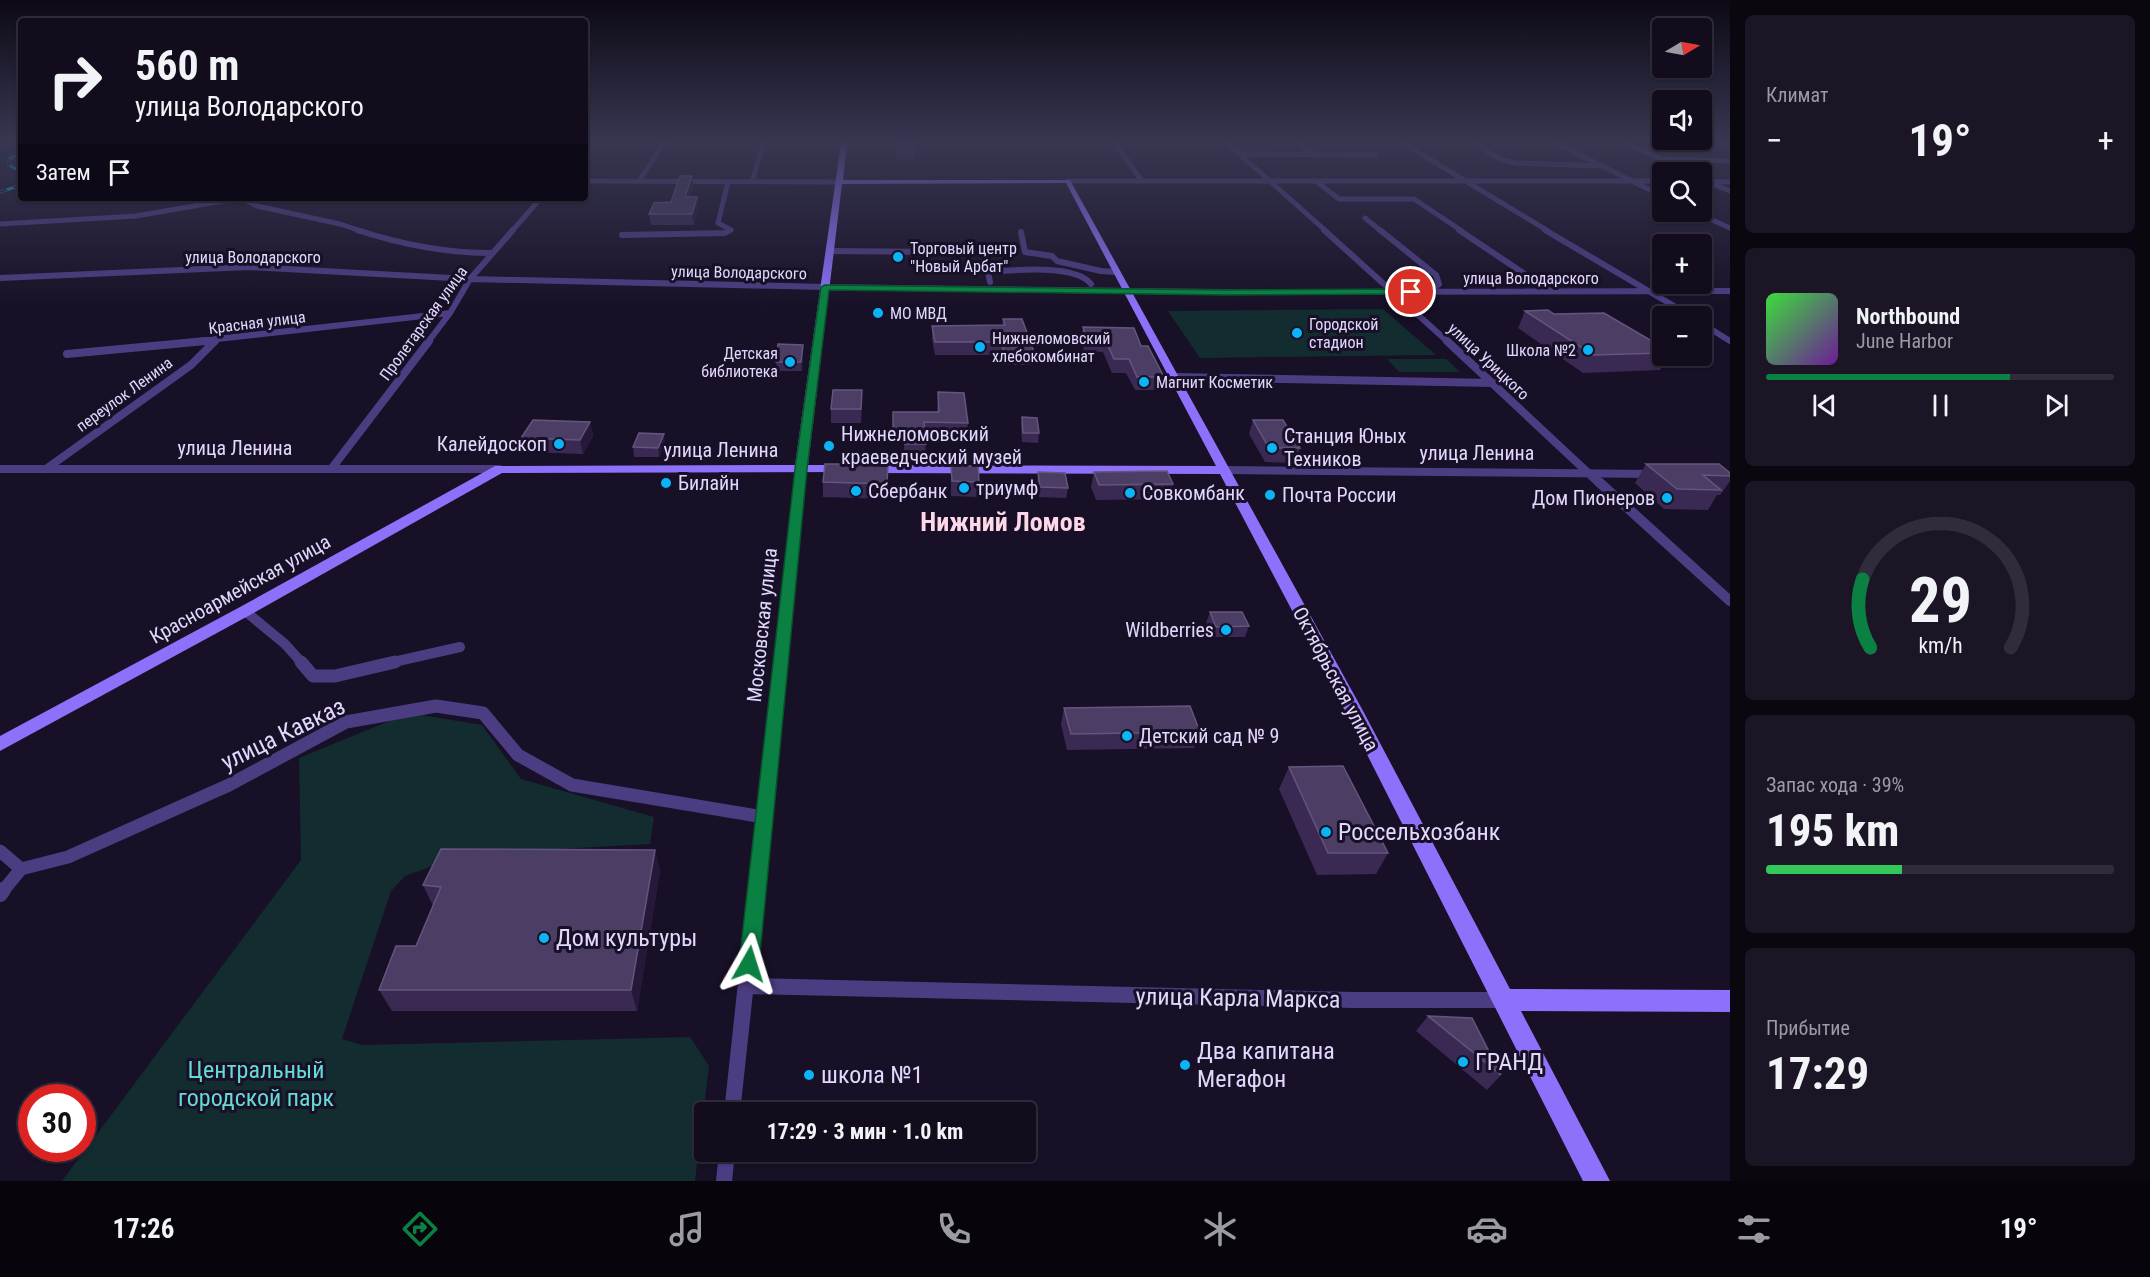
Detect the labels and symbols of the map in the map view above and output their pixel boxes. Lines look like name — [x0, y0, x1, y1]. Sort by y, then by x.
north arrow — [1652, 18, 1712, 78]
place label: Торговый центр "Новый Арбат" — [910, 239, 1017, 276]
street label: улица Володарского — [185, 248, 321, 267]
marker: Торговый центр "Новый Арбат" — [891, 250, 905, 264]
street label: улица Володарского — [671, 262, 807, 283]
street label: Пролетарская улица — [376, 263, 471, 384]
pin — [1385, 266, 1436, 317]
street label: улица Володарского — [1463, 269, 1599, 288]
place label: МО МВД — [890, 304, 947, 323]
marker: МО МВД — [871, 306, 885, 320]
street label: Красная улица — [207, 307, 307, 338]
place label: Городской стадион — [1309, 315, 1378, 352]
street label: улица Урицкого — [1444, 319, 1533, 404]
marker: Городской стадион — [1290, 326, 1304, 340]
place label: Нижнеломовский хлебокомбинат — [992, 329, 1110, 366]
marker: Нижнеломовский хлебокомбинат — [973, 340, 987, 354]
place label: Школа №2 — [1506, 341, 1576, 360]
marker: Школа №2 — [1581, 343, 1595, 357]
place label: Детская библиотека — [701, 344, 778, 381]
street label: переулок Ленина — [72, 353, 176, 436]
marker: Детская библиотека — [783, 355, 797, 369]
place label: Магнит Косметик — [1156, 373, 1273, 392]
marker: Магнит Косметик — [1137, 375, 1151, 389]
place label: Нижнеломовский краеведческий музей — [841, 422, 1022, 469]
place label: Станция Юных Техников — [1284, 424, 1406, 471]
place label: Калейдоскоп — [437, 432, 547, 456]
street label: улица Ленина — [178, 436, 292, 460]
marker: Калейдоскоп — [552, 437, 566, 451]
street label: улица Ленина — [664, 438, 778, 462]
marker: Нижнеломовский краеведческий музей — [822, 439, 836, 453]
marker: Станция Юных Техников — [1265, 441, 1279, 455]
street label: улица Ленина — [1420, 441, 1534, 465]
place label: Билайн — [678, 471, 739, 495]
marker: Билайн — [659, 476, 673, 490]
place label: триумф — [976, 476, 1038, 500]
place label: Сбербанк — [868, 479, 948, 503]
marker: триумф — [957, 481, 971, 495]
place label: Совкомбанк — [1142, 481, 1245, 505]
place label: Почта России — [1282, 483, 1396, 507]
marker: Сбербанк — [849, 484, 863, 498]
marker: Совкомбанк — [1123, 486, 1137, 500]
place label: Дом Пионеров — [1532, 486, 1655, 510]
marker: Почта России — [1263, 488, 1277, 502]
marker: Дом Пионеров — [1660, 491, 1674, 505]
district label: Нижний Ломов — [920, 507, 1086, 537]
street label: Красноармейская улица — [145, 529, 335, 649]
street label: Московская улица — [742, 547, 782, 703]
street label: Октябрьская улица — [1288, 603, 1384, 755]
place label: Wildberries — [1125, 618, 1214, 642]
marker: Wildberries — [1219, 623, 1233, 637]
street label: улица Кавказ — [216, 692, 350, 776]
place label: Детский сад № 9 — [1139, 724, 1279, 748]
marker: Детский сад № 9 — [1120, 729, 1134, 743]
place label: Россельхозбанк — [1338, 818, 1501, 846]
marker: Россельхозбанк — [1319, 825, 1333, 839]
place label: Дом культуры — [556, 924, 697, 952]
marker: Дом культуры — [537, 931, 551, 945]
position arrow — [717, 932, 781, 996]
street label: улица Карла Маркса — [1135, 982, 1341, 1014]
place label: Два капитана Мегафон — [1197, 1037, 1335, 1093]
place label: ГРАНД — [1475, 1048, 1543, 1076]
marker: ГРАНД — [1456, 1055, 1470, 1069]
park label: Центральный городской парк — [178, 1056, 334, 1112]
marker: Два капитана Мегафон — [1178, 1058, 1192, 1072]
place label: школа №1 — [821, 1061, 923, 1089]
marker: школа №1 — [802, 1068, 816, 1082]
speed limit sign: 30 — [18, 1084, 96, 1162]

